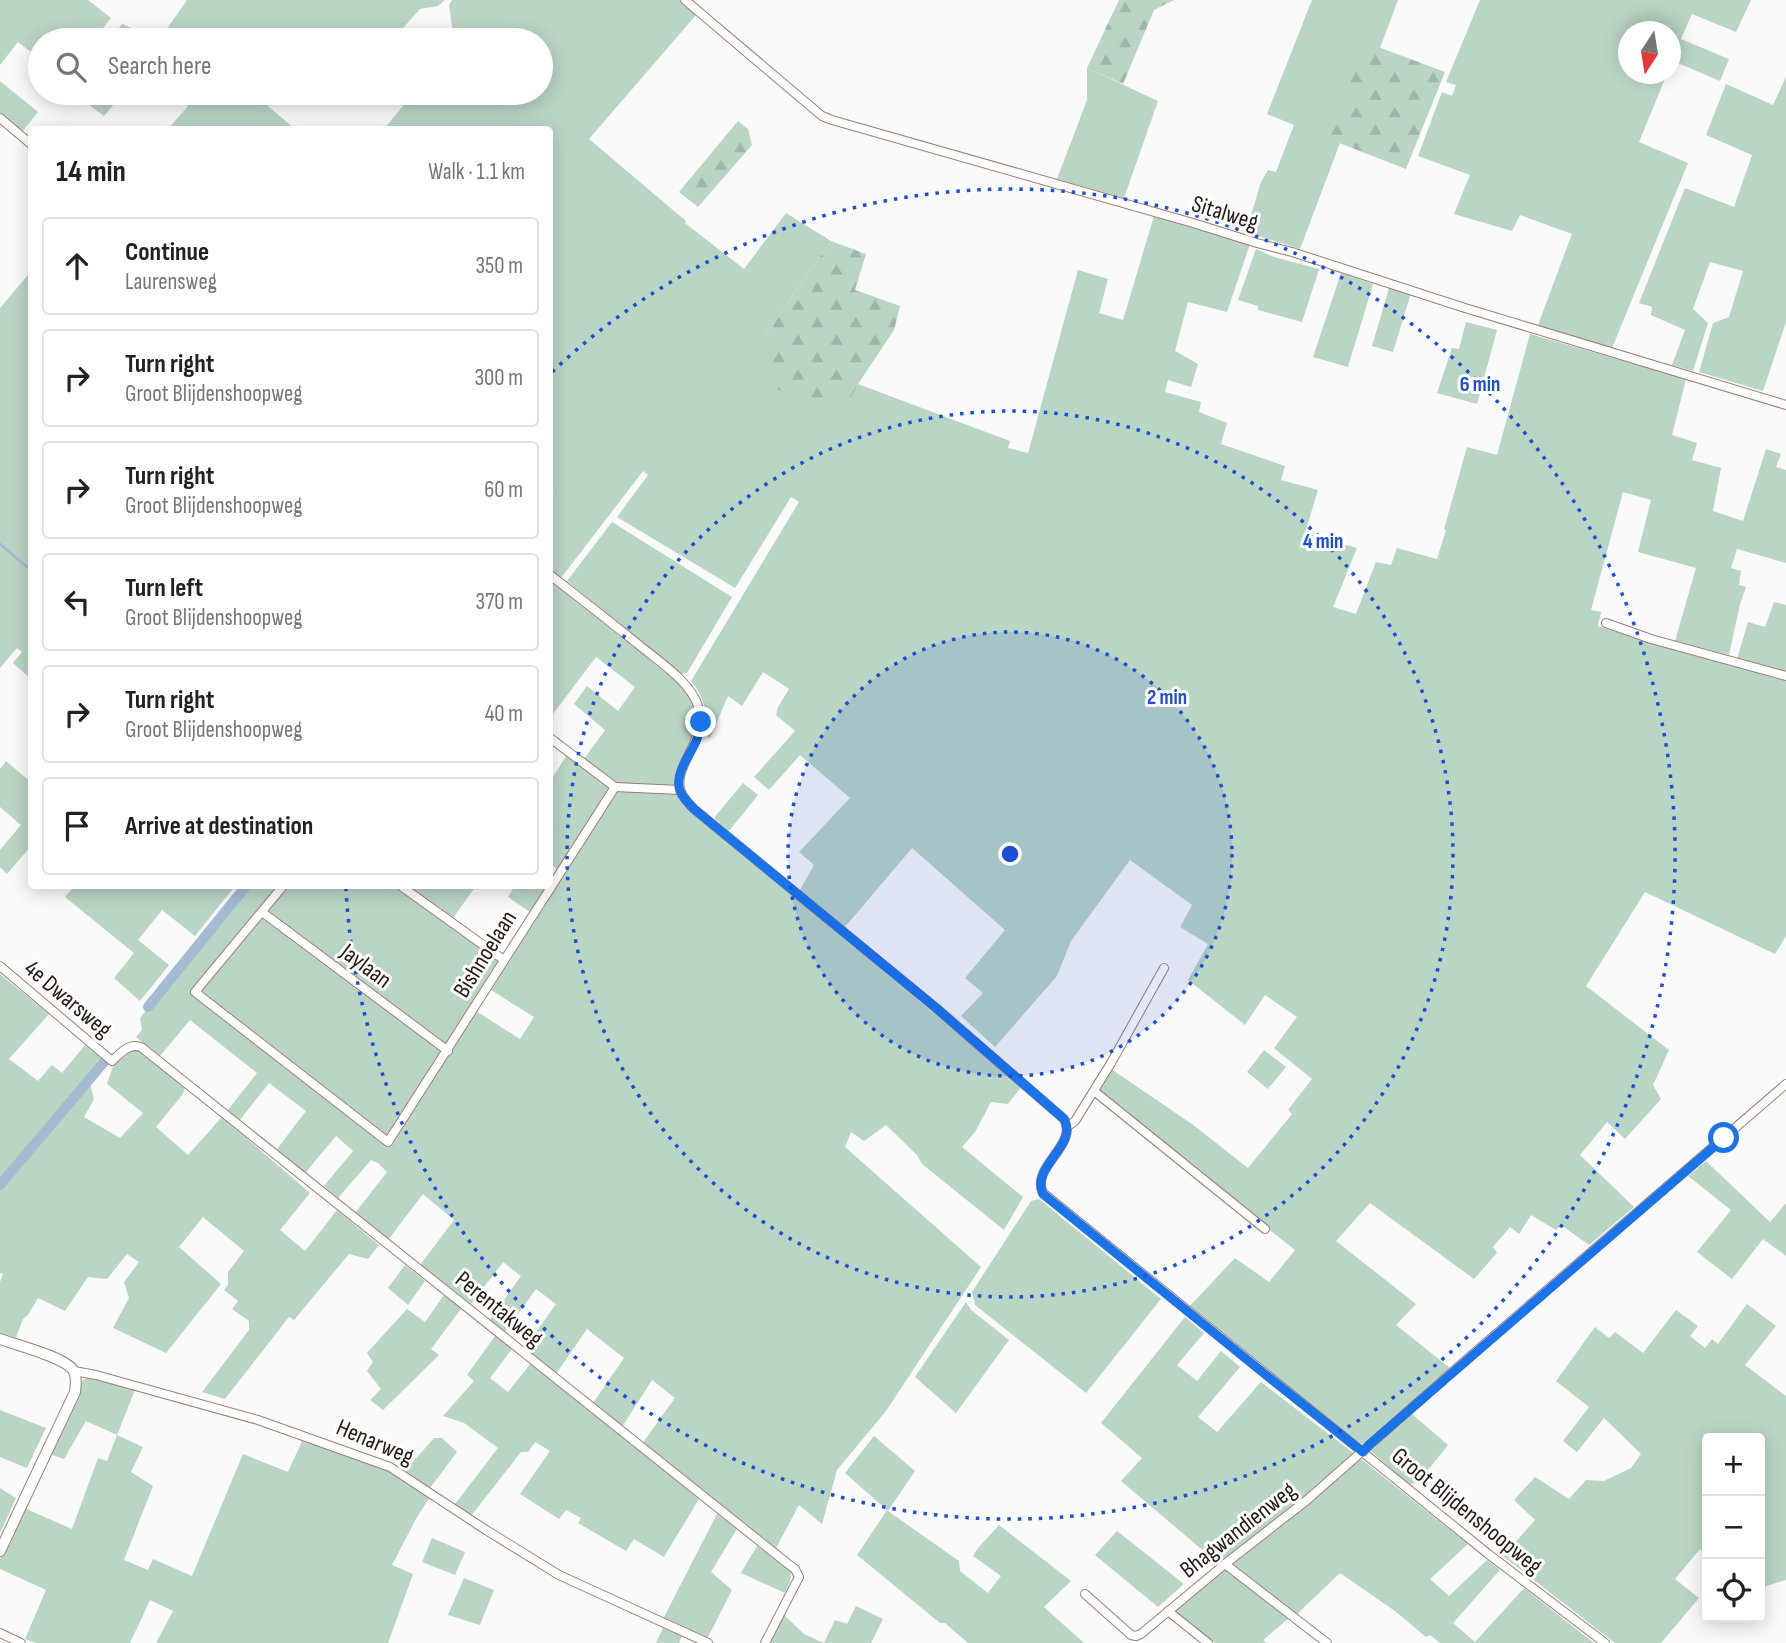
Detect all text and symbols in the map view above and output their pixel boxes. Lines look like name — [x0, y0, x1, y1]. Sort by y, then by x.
north arrow — [1618, 21, 1681, 84]
search box — [28, 28, 553, 105]
icon: search — [52, 48, 90, 86]
text: Search here — [108, 51, 211, 82]
text: 14 min — [56, 154, 126, 190]
text: Walk · 1.1 km — [428, 158, 525, 186]
street label: Sitalweg — [1188, 189, 1262, 237]
text: Continue — [125, 237, 209, 268]
icon: ahead — [58, 247, 96, 285]
text: 350 m — [475, 252, 523, 280]
text: Laurensweg — [125, 268, 217, 296]
text: Turn right — [125, 349, 214, 380]
icon: right — [58, 359, 96, 397]
text: 300 m — [474, 364, 523, 392]
text: 6 min — [1460, 372, 1500, 397]
text: Groot Blijdenshoopweg — [125, 380, 302, 408]
text: Turn right — [125, 461, 214, 492]
icon: right — [58, 471, 96, 509]
text: 60 m — [484, 476, 523, 504]
text: Groot Blijdenshoopweg — [125, 492, 302, 520]
text: 4 min — [1303, 529, 1343, 554]
text: Turn left — [125, 573, 203, 604]
icon: left — [58, 583, 96, 621]
text: 370 m — [476, 588, 523, 616]
text: Groot Blijdenshoopweg — [125, 604, 302, 632]
text: Turn right — [125, 685, 214, 716]
text: 2 min — [1147, 685, 1187, 710]
icon: right — [58, 695, 96, 733]
text: 40 m — [485, 700, 523, 728]
route end — [685, 706, 716, 737]
text: Groot Blijdenshoopweg — [125, 716, 302, 744]
icon: arrive — [58, 807, 96, 845]
text: Arrive at destination — [125, 811, 313, 842]
centre of rings — [998, 842, 1022, 866]
street label: Bishnoelaan — [447, 905, 523, 1003]
street label: Jaylaan — [334, 937, 397, 995]
street label: 4e Dwarsweg — [18, 954, 118, 1044]
route start — [1708, 1122, 1739, 1153]
street label: Perentakweg — [449, 1265, 549, 1353]
street label: Henarweg — [332, 1413, 418, 1471]
map controls — [1702, 1433, 1765, 1622]
button: + — [1702, 1433, 1765, 1496]
street label: Groot Blijdenshoopweg — [1386, 1441, 1548, 1581]
street label: Bhagwandienweg — [1174, 1476, 1302, 1584]
button: − — [1702, 1496, 1765, 1559]
button: locate — [1702, 1559, 1765, 1622]

